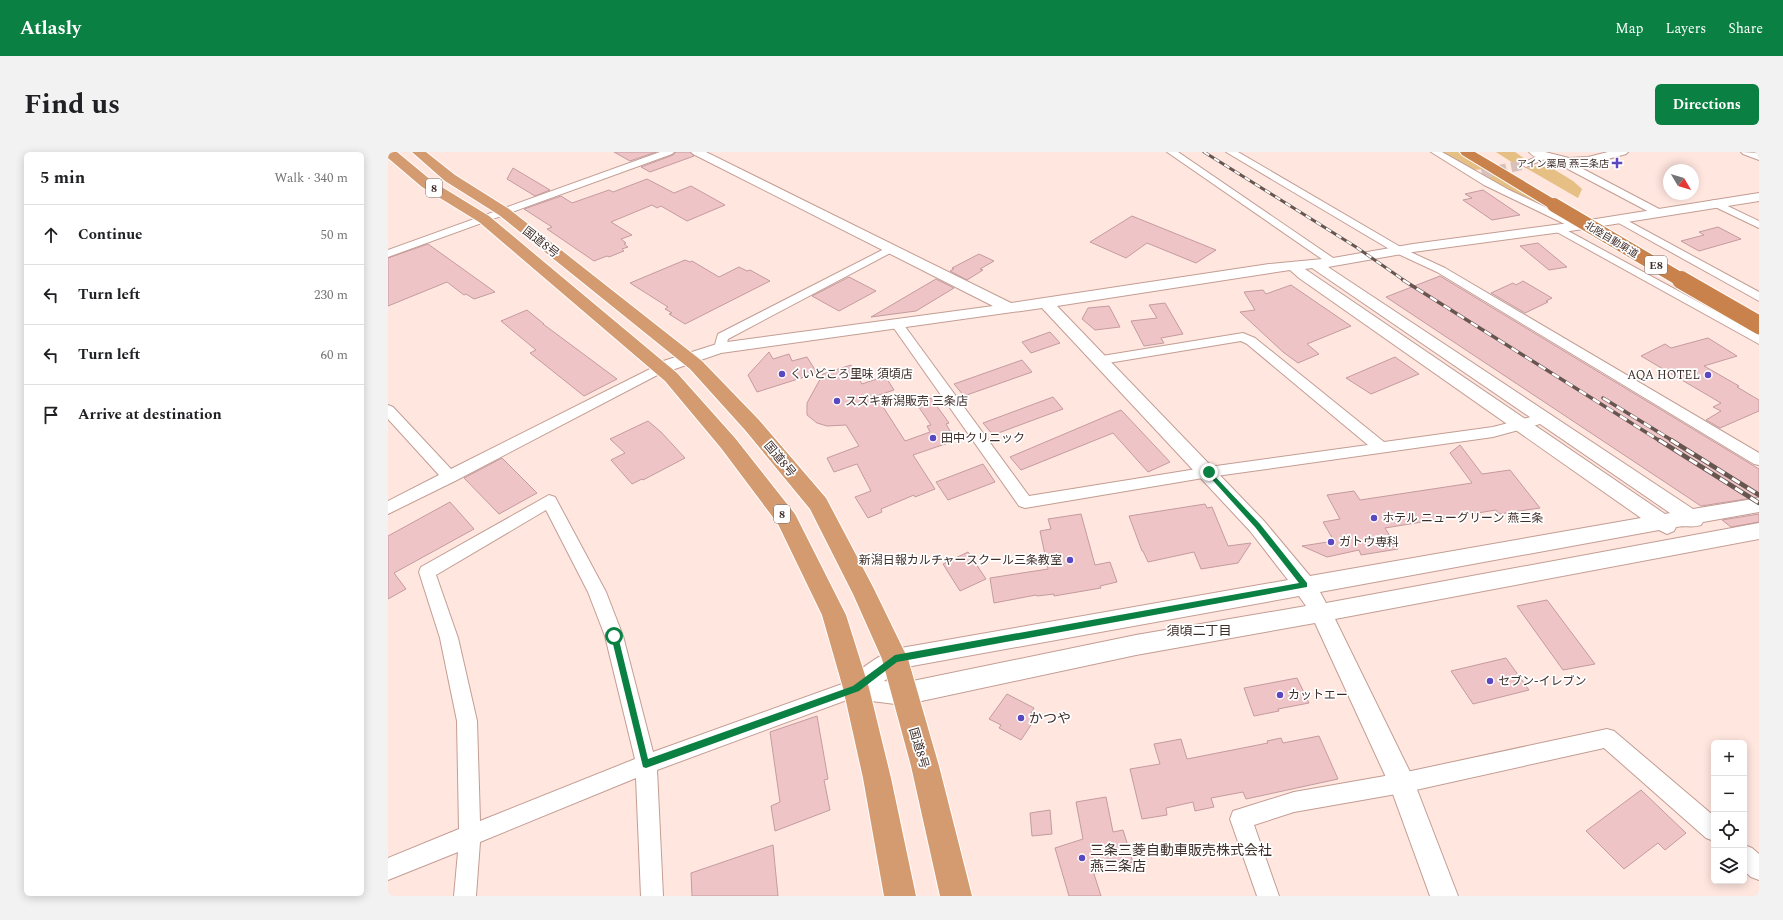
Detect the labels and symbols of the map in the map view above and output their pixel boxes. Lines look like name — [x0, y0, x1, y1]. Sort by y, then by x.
place label: アイン薬局 燕三条店 — [1517, 156, 1609, 172]
marker: アイン薬局 燕三条店 — [1612, 158, 1622, 168]
north arrow — [1663, 164, 1699, 200]
road number: 8 — [426, 179, 442, 197]
street label: 北陸自動車道 — [1582, 218, 1641, 262]
street label: 国道8号 — [518, 222, 563, 263]
road number: E8 — [1645, 256, 1667, 274]
place label: くいどころ里味 須頃店 — [790, 365, 913, 384]
place label: AQA HOTEL — [1627, 366, 1700, 385]
marker: くいどころ里味 須頃店 — [777, 369, 787, 379]
marker: AQA HOTEL — [1703, 370, 1713, 380]
place label: スズキ新潟販売 三条店 — [845, 392, 968, 411]
marker: スズキ新潟販売 三条店 — [832, 396, 842, 406]
place label: 田中クリニック — [941, 429, 1025, 448]
marker: 田中クリニック — [928, 433, 938, 443]
street label: 国道8号 — [759, 437, 800, 482]
route end — [1200, 463, 1218, 481]
road number: 8 — [774, 505, 790, 523]
place label: ホテル ニューグリーン 燕三条 — [1382, 509, 1543, 528]
marker: ホテル ニューグリーン 燕三条 — [1369, 513, 1379, 523]
place label: ガトウ専科 — [1339, 533, 1399, 552]
marker: ガトウ専科 — [1326, 537, 1336, 547]
place label: 新潟日報カルチャースクール三条教室 — [859, 551, 1062, 570]
marker: 新潟日報カルチャースクール三条教室 — [1065, 555, 1075, 565]
district label: 須頃二丁目 — [1166, 621, 1232, 641]
route start — [605, 627, 623, 645]
place label: セブン-イレブン — [1498, 672, 1587, 691]
marker: セブン-イレブン — [1485, 676, 1495, 686]
place label: カットエー — [1288, 686, 1348, 705]
marker: カットエー — [1275, 690, 1285, 700]
place label: かつや — [1029, 708, 1071, 729]
marker: かつや — [1016, 713, 1026, 723]
street label: 国道8号 — [904, 725, 933, 771]
place label: 三条三菱自動車販売株式会社 燕三条店 — [1090, 840, 1272, 877]
marker: 三条三菱自動車販売株式会社 燕三条店 — [1077, 853, 1087, 863]

